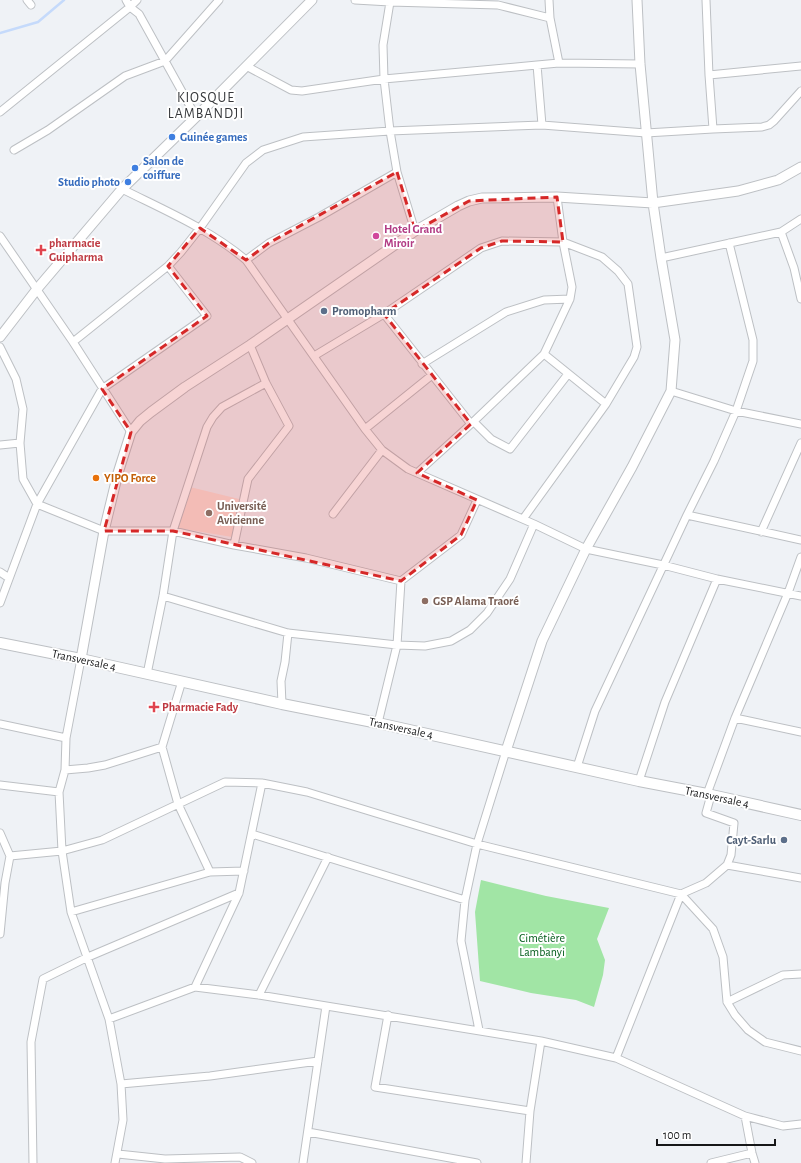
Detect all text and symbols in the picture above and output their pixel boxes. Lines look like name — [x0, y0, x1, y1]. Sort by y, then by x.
district label: KIOSQUE LAMBANDJI — [168, 91, 244, 121]
place label: Guinée games — [180, 131, 248, 143]
marker: Guinée games — [167, 132, 177, 142]
place label: Salon de coiffure — [143, 155, 184, 181]
marker: Salon de coiffure — [130, 163, 140, 173]
place label: Studio photo — [58, 176, 120, 188]
marker: Studio photo — [123, 177, 133, 187]
place label: Hotel Grand Miroir — [384, 223, 443, 249]
marker: Hotel Grand Miroir — [371, 231, 381, 241]
place label: pharmacie Guipharma — [49, 237, 104, 263]
marker: pharmacie Guipharma — [36, 245, 46, 255]
place label: Promopharm — [332, 305, 397, 317]
marker: Promopharm — [319, 306, 329, 316]
place label: YIPO Force — [104, 472, 156, 484]
marker: YIPO Force — [91, 473, 101, 483]
place label: Université Avicienne — [217, 500, 267, 526]
marker: Université Avicienne — [204, 508, 214, 518]
place label: GSP Alama Traoré — [433, 595, 519, 607]
marker: GSP Alama Traoré — [420, 596, 430, 606]
street label: Transversale 4 — [51, 647, 117, 673]
place label: Pharmacie Fady — [162, 701, 239, 714]
marker: Pharmacie Fady — [149, 702, 159, 712]
street label: Transversale 4 — [368, 715, 434, 741]
street label: Transversale 4 — [684, 784, 750, 810]
place label: Cayt-Sarlu — [726, 834, 777, 847]
marker: Cayt-Sarlu — [779, 835, 789, 845]
park label: Cimétière Lambanyi — [519, 932, 565, 959]
scale bar — [657, 1121, 775, 1147]
text: 100 m — [663, 1129, 691, 1141]

